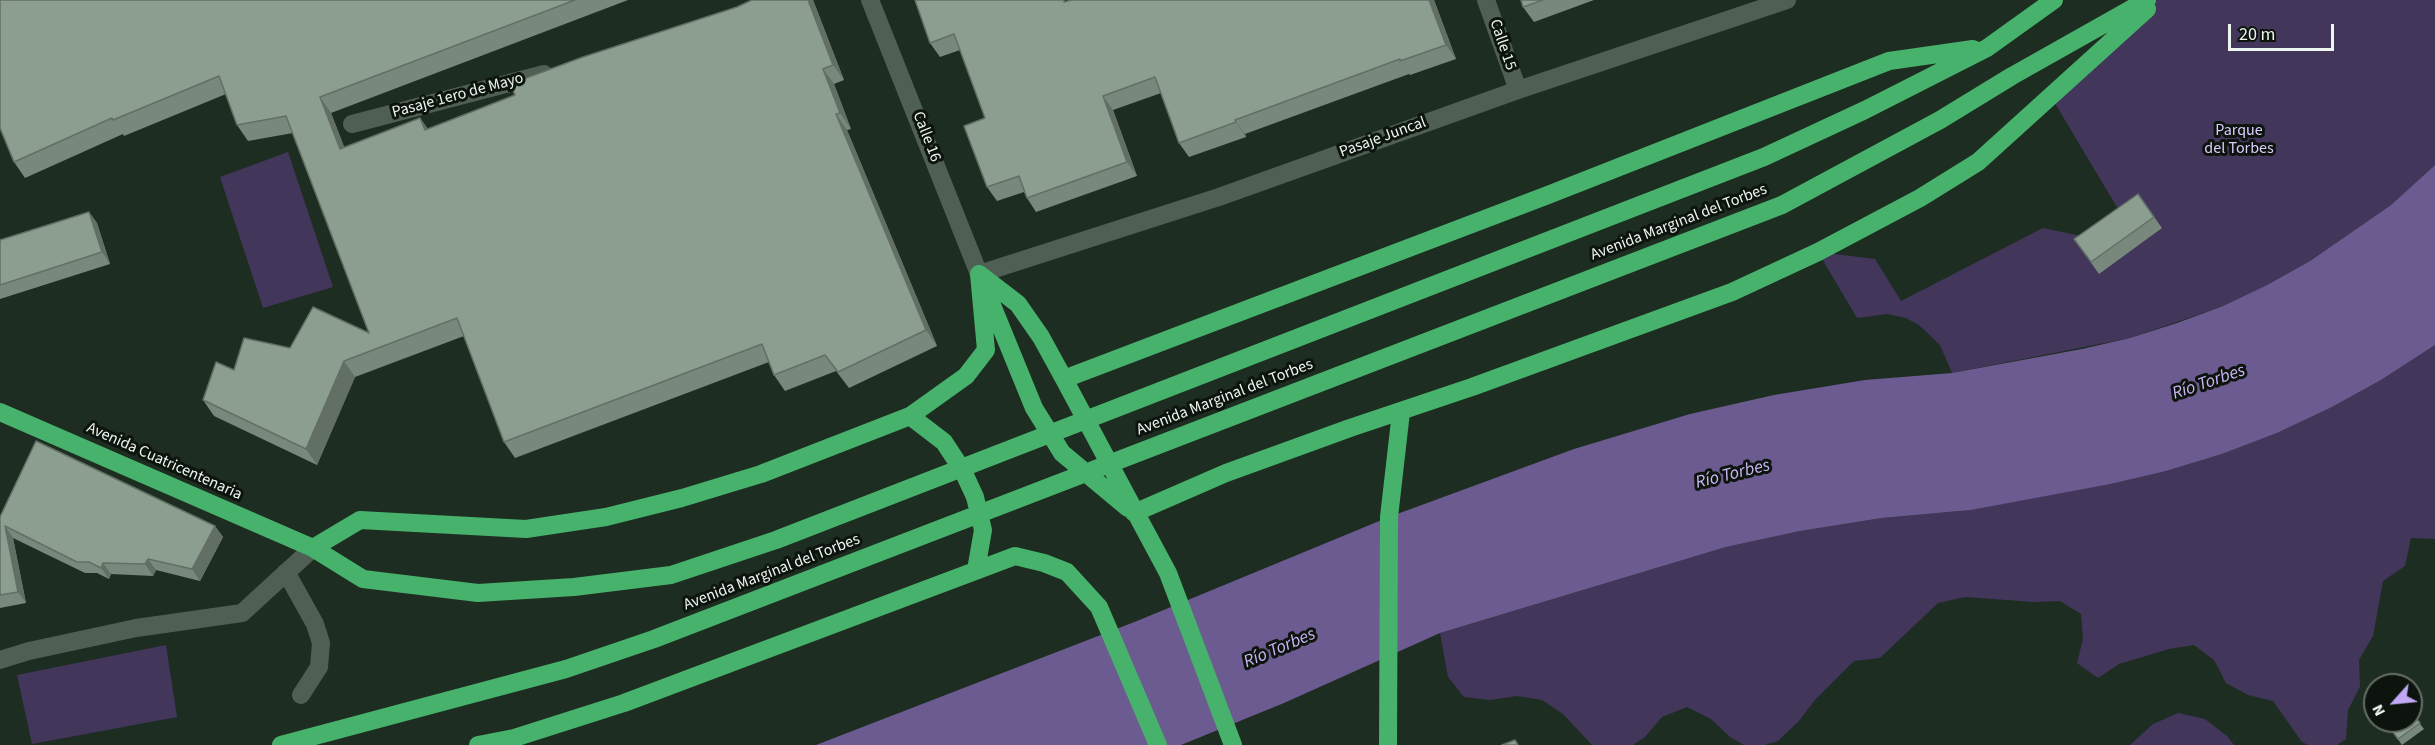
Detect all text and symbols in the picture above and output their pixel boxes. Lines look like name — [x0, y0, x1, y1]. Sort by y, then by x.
scale bar — [2231, 12, 2338, 50]
street label: Calle 15 — [1484, 17, 1520, 73]
text: 20 m — [2239, 22, 2275, 47]
street label: Pasaje 1ero de Mayo — [390, 69, 526, 123]
street label: Calle 16 — [908, 109, 944, 165]
street label: Pasaje Juncal — [1337, 113, 1429, 163]
park label: Parque del Torbes — [2204, 121, 2274, 159]
street label: Avenida Marginal del Torbes — [1588, 180, 1770, 266]
street label: Avenida Marginal del Torbes — [1134, 355, 1316, 441]
water label: Río Torbes — [2170, 360, 2248, 406]
street label: Avenida Cuatricentenaria — [83, 419, 245, 505]
water label: Río Torbes — [1694, 455, 1772, 495]
street label: Avenida Marginal del Torbes — [681, 530, 863, 616]
water label: Río Torbes — [1241, 624, 1319, 674]
north arrow — [2363, 673, 2423, 733]
text: N — [2367, 701, 2391, 720]

